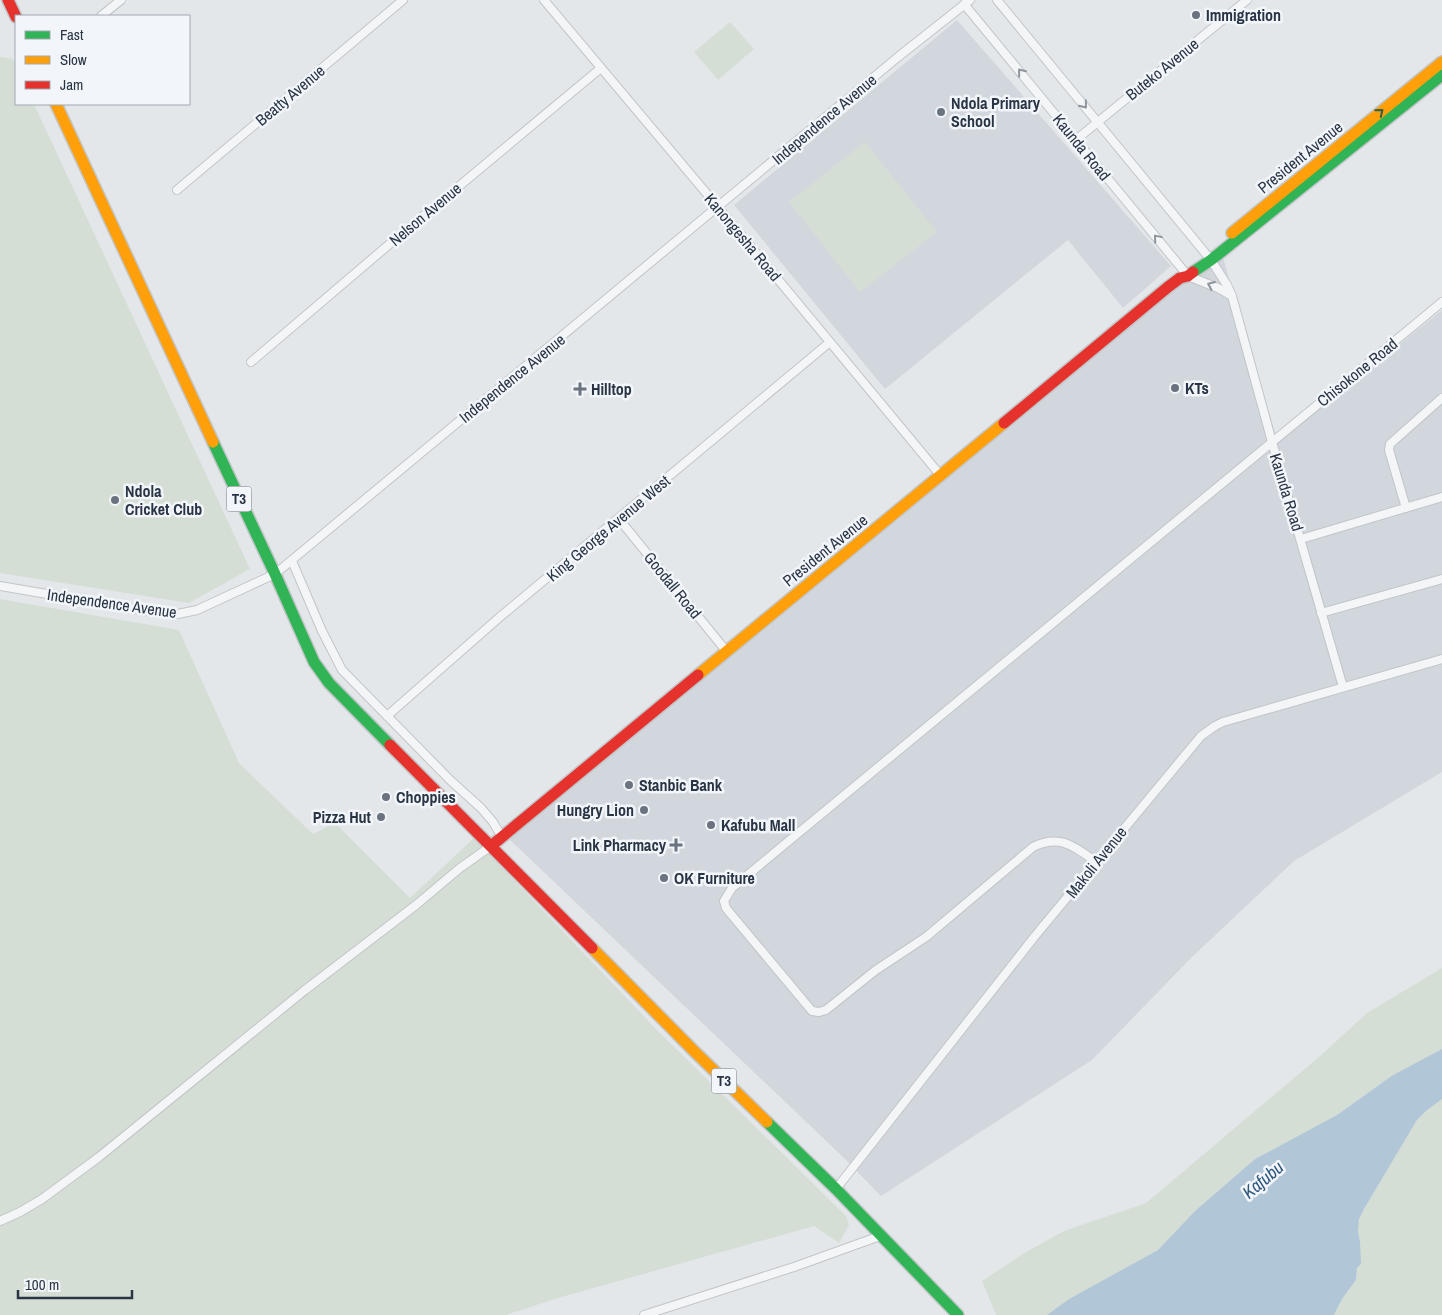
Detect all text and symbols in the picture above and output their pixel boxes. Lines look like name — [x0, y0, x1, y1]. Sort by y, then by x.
place label: Immigration — [1206, 4, 1281, 26]
marker: Immigration — [1190, 9, 1202, 21]
legend — [15, 15, 190, 105]
text: Fast — [60, 24, 84, 45]
street label: Buteko Avenue — [1121, 33, 1203, 105]
text: Slow — [60, 49, 87, 70]
street label: Beatty Avenue — [251, 59, 329, 131]
street label: Independence Avenue — [767, 69, 881, 169]
one-way arrow — [1018, 69, 1026, 78]
text: Jam — [60, 74, 83, 95]
place label: Ndola Primary School — [951, 92, 1041, 132]
one-way arrow — [1078, 99, 1086, 108]
marker: Ndola Primary School — [935, 106, 947, 118]
street label: Kaunda Road — [1048, 109, 1116, 185]
one-way arrow — [1374, 110, 1383, 118]
street label: President Avenue — [1253, 116, 1347, 198]
street label: Nelson Avenue — [384, 177, 466, 251]
street label: Kanongesha Road — [700, 188, 786, 286]
one-way arrow — [1155, 235, 1163, 244]
one-way arrow — [1207, 280, 1216, 291]
street label: Independence Avenue — [454, 328, 570, 428]
street label: Chisokone Road — [1312, 333, 1402, 411]
place label: KTs — [1185, 377, 1209, 399]
place label: Hilltop — [591, 378, 632, 400]
marker: Hilltop — [573, 382, 587, 396]
marker: KTs — [1169, 382, 1181, 394]
street label: Kaunda Road — [1265, 450, 1309, 534]
street label: King George Avenue West — [542, 470, 675, 586]
place label: Ndola Cricket Club — [125, 480, 202, 520]
road number: T3 — [226, 486, 252, 512]
marker: Ndola Cricket Club — [109, 494, 121, 506]
street label: President Avenue — [778, 509, 872, 591]
street label: Goodall Road — [639, 547, 707, 623]
street label: Independence Avenue — [46, 583, 178, 623]
place label: Stanbic Bank — [639, 774, 723, 796]
marker: Stanbic Bank — [623, 779, 635, 791]
place label: Choppies — [396, 786, 456, 808]
marker: Choppies — [380, 791, 392, 803]
place label: Hungry Lion — [557, 799, 634, 821]
marker: Hungry Lion — [638, 804, 650, 816]
place label: Pizza Hut — [313, 806, 372, 828]
marker: Pizza Hut — [375, 811, 387, 823]
place label: Kafubu Mall — [721, 814, 795, 836]
marker: Kafubu Mall — [705, 819, 717, 831]
street label: Makoli Avenue — [1060, 822, 1132, 902]
place label: Link Pharmacy — [573, 834, 667, 856]
marker: Link Pharmacy — [670, 839, 682, 851]
place label: OK Furniture — [674, 867, 755, 889]
marker: OK Furniture — [658, 872, 670, 884]
road number: T3 — [712, 1068, 736, 1094]
water label: Kafubu — [1237, 1155, 1289, 1204]
scale bar — [18, 1268, 131, 1300]
text: 100 m — [25, 1274, 59, 1295]

